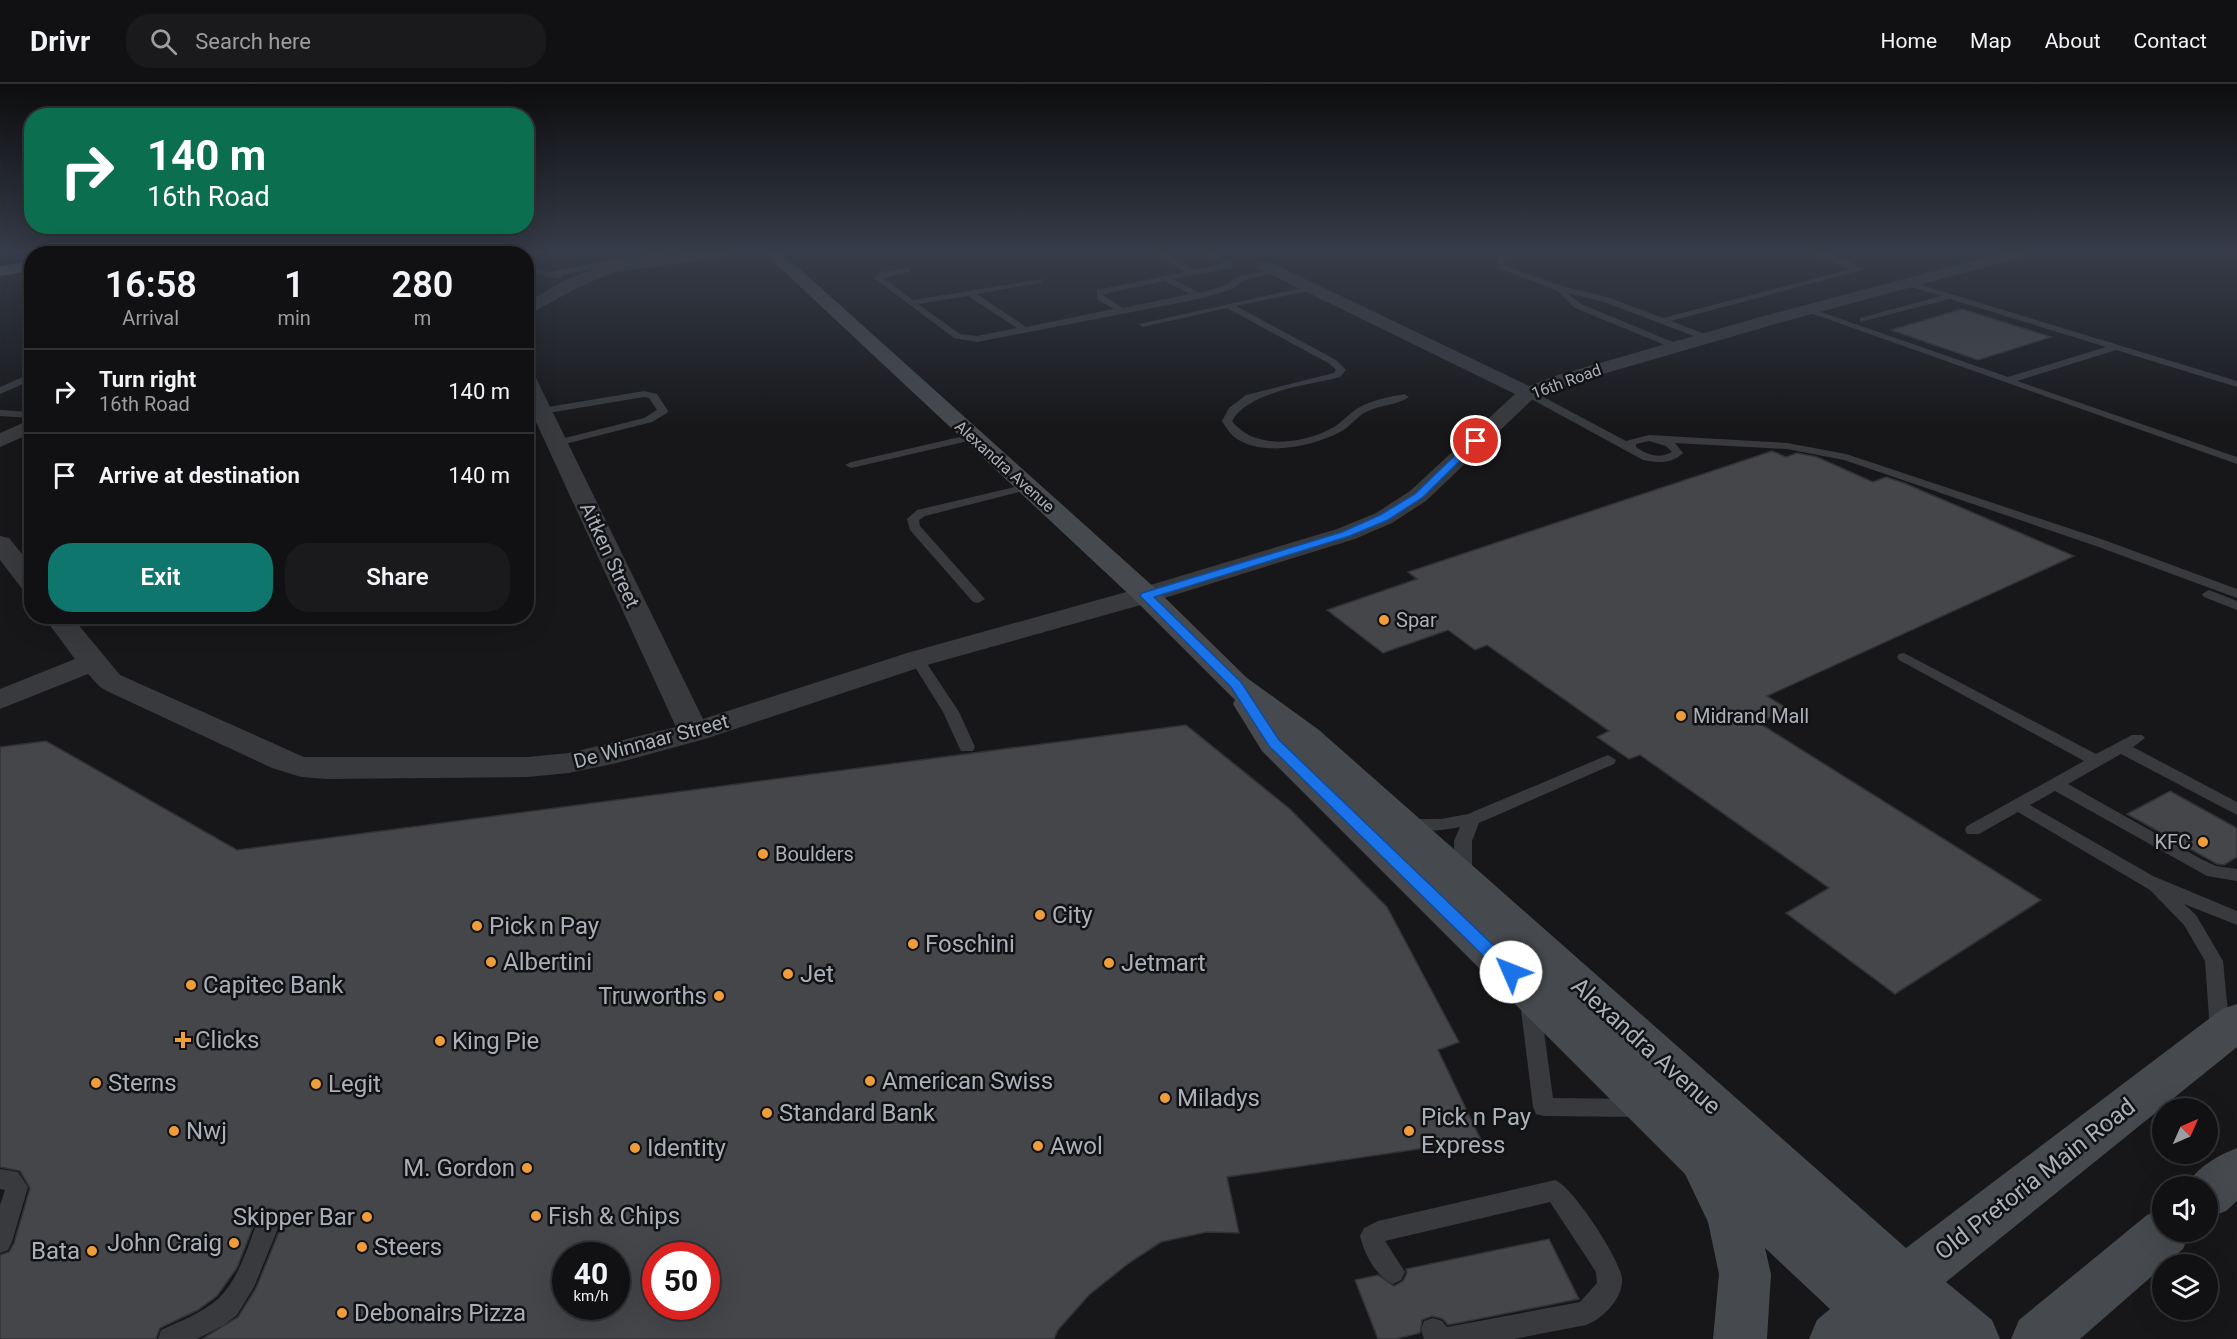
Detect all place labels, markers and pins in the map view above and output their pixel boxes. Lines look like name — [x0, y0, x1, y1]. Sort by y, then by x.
pin — [1450, 415, 1501, 466]
place label: Spar — [1396, 608, 1437, 632]
marker: Spar — [1377, 613, 1391, 627]
place label: Midrand Mall — [1693, 704, 1809, 728]
marker: Midrand Mall — [1674, 709, 1688, 723]
place label: KFC — [2154, 830, 2191, 854]
marker: KFC — [2196, 835, 2210, 849]
place label: Boulders — [775, 842, 854, 866]
marker: Boulders — [756, 847, 770, 861]
place label: City — [1052, 901, 1093, 929]
marker: City — [1033, 908, 1047, 922]
place label: Pick n Pay — [489, 912, 600, 940]
marker: Pick n Pay — [470, 919, 484, 933]
place label: Foschini — [925, 930, 1015, 958]
marker: Foschini — [906, 937, 920, 951]
place label: Albertini — [503, 948, 592, 976]
place label: Jetmart — [1121, 949, 1206, 977]
marker: Albertini — [484, 955, 498, 969]
marker: Jetmart — [1102, 956, 1116, 970]
place label: Jet — [800, 960, 834, 988]
marker: Jet — [781, 967, 795, 981]
place label: Capitec Bank — [203, 971, 344, 999]
marker: Capitec Bank — [184, 978, 198, 992]
place label: Truworths — [598, 982, 707, 1010]
marker: Truworths — [712, 989, 726, 1003]
place label: Clicks — [195, 1026, 259, 1054]
place label: King Pie — [452, 1027, 539, 1055]
marker: Clicks — [176, 1033, 190, 1047]
marker: King Pie — [433, 1034, 447, 1048]
place label: American Swiss — [882, 1067, 1053, 1095]
place label: Sterns — [108, 1069, 177, 1097]
place label: Legit — [328, 1070, 381, 1098]
marker: American Swiss — [863, 1074, 877, 1088]
marker: Sterns — [89, 1076, 103, 1090]
marker: Legit — [309, 1077, 323, 1091]
place label: Miladys — [1177, 1084, 1260, 1112]
marker: Miladys — [1158, 1091, 1172, 1105]
place label: Standard Bank — [779, 1099, 936, 1127]
place label: Pick n Pay Express — [1421, 1103, 1532, 1159]
marker: Standard Bank — [760, 1106, 774, 1120]
place label: Nwj — [186, 1117, 227, 1145]
marker: Nwj — [167, 1124, 181, 1138]
marker: Pick n Pay Express — [1402, 1124, 1416, 1138]
place label: Awol — [1050, 1132, 1103, 1160]
place label: Identity — [647, 1134, 727, 1162]
marker: Awol — [1031, 1139, 1045, 1153]
marker: Identity — [628, 1141, 642, 1155]
place label: M. Gordon — [403, 1154, 515, 1182]
marker: M. Gordon — [520, 1161, 534, 1175]
place label: Fish & Chips — [548, 1202, 680, 1230]
place label: Skipper Bar — [233, 1203, 355, 1231]
marker: Fish & Chips — [529, 1209, 543, 1223]
marker: Skipper Bar — [360, 1210, 374, 1224]
place label: John Craig — [107, 1229, 222, 1257]
place label: Steers — [374, 1233, 442, 1261]
marker: John Craig — [227, 1236, 241, 1250]
place label: Bata — [31, 1237, 80, 1265]
marker: Steers — [355, 1240, 369, 1254]
marker: Bata — [85, 1244, 99, 1258]
place label: Debonairs Pizza — [354, 1299, 526, 1327]
marker: Debonairs Pizza — [335, 1306, 349, 1320]

